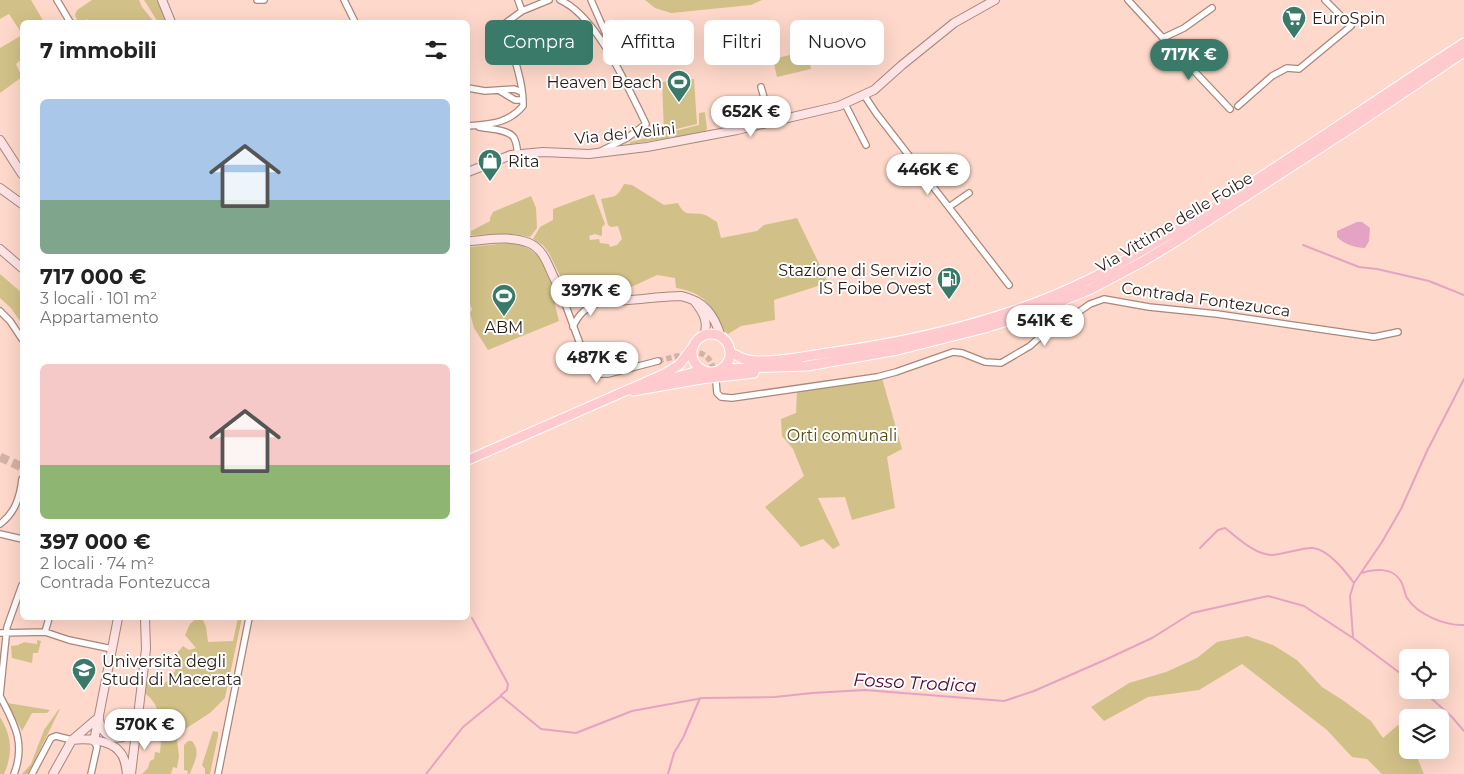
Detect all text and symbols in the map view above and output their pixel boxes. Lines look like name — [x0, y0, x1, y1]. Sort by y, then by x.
supermarket icon: EuroSpin — [1281, 5, 1307, 39]
place label: EuroSpin — [1312, 9, 1385, 28]
chip: Compra — [485, 20, 593, 65]
chip: Affitta — [603, 20, 694, 65]
chip: Filtri — [704, 20, 780, 65]
chip: Nuovo — [790, 20, 884, 65]
icon: filters — [422, 36, 450, 64]
text: 7 immobili — [40, 38, 157, 63]
pin: 717K € — [1148, 38, 1230, 81]
text: 717K € — [1161, 45, 1217, 64]
sports icon: Heaven Beach — [666, 69, 692, 103]
place label: Heaven Beach — [547, 73, 662, 92]
pin: 652K € — [710, 96, 792, 138]
text: 652K € — [722, 102, 780, 121]
street label: Via dei Velini — [574, 119, 677, 148]
icon: home — [200, 131, 290, 221]
shop icon: Rita — [477, 148, 503, 182]
place label: Rita — [508, 152, 539, 171]
pin: 446K € — [887, 154, 969, 196]
text: 446K € — [897, 160, 959, 179]
street label: Via Vittime delle Foibe — [1092, 168, 1256, 277]
place label: Stazione di Servizio IS Foibe Ovest — [778, 261, 932, 298]
text: 717 000 € — [40, 264, 146, 289]
fuel station icon: Stazione di Servizio IS Foibe Ovest — [936, 266, 962, 300]
pin: 397K € — [550, 274, 632, 317]
street label: Contrada Fontezucca — [1120, 278, 1292, 321]
text: 397K € — [562, 281, 620, 300]
sports icon: ABM — [491, 283, 517, 317]
text: 3 locali · 101 m² — [40, 289, 157, 308]
pin: 541K € — [1004, 304, 1086, 347]
text: Appartamento — [40, 308, 159, 327]
text: 541K € — [1017, 311, 1073, 330]
place label: ABM — [485, 318, 523, 337]
pin: 487K € — [556, 342, 638, 384]
text: 487K € — [566, 348, 628, 367]
icon: home — [200, 396, 290, 486]
park label: Orti comunali — [787, 426, 897, 445]
text: 397 000 € — [40, 529, 150, 554]
text: 2 locali · 74 m² — [40, 554, 154, 573]
text: Contrada Fontezucca — [40, 573, 211, 592]
map controls — [1399, 649, 1449, 759]
button: locate — [1399, 649, 1449, 699]
place label: Università degli Studi di Macerata — [102, 652, 242, 689]
school or university icon: Università degli Studi di Macerata — [71, 657, 97, 691]
water label: Fosso Trodica — [853, 669, 977, 697]
pin: 570K € — [104, 708, 186, 751]
button: layers — [1399, 709, 1449, 759]
text: 570K € — [115, 715, 175, 734]

